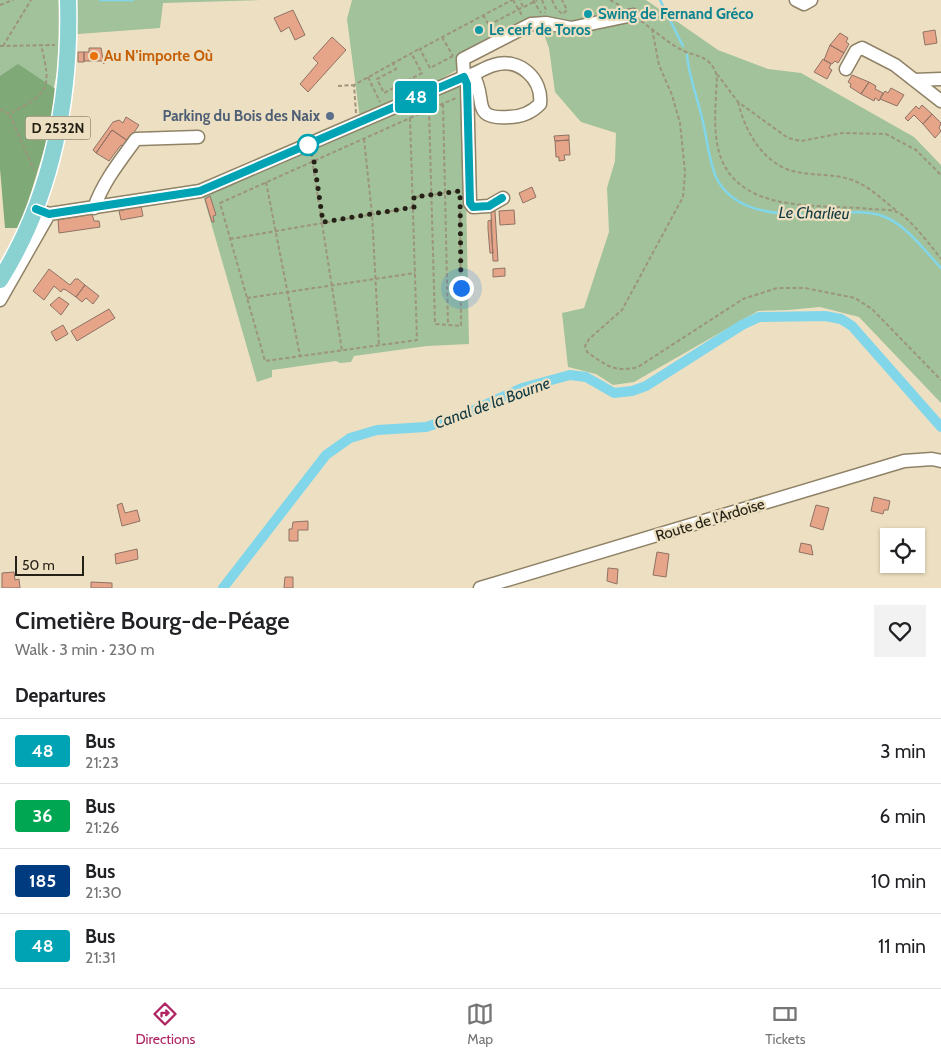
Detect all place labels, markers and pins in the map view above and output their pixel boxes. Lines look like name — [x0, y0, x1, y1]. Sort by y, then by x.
place label: Swing de Fernand Gréco — [598, 5, 754, 23]
marker: Swing de Fernand Gréco — [582, 8, 594, 20]
place label: Le cerf de Toros — [489, 21, 591, 39]
marker: Le cerf de Toros — [473, 24, 485, 36]
place label: Au N'importe Où — [104, 47, 213, 65]
marker: Au N'importe Où — [88, 50, 100, 62]
place label: Parking du Bois des Naix — [162, 107, 321, 125]
marker: Parking du Bois des Naix — [324, 110, 336, 122]
unlabelled marker — [297, 134, 319, 156]

